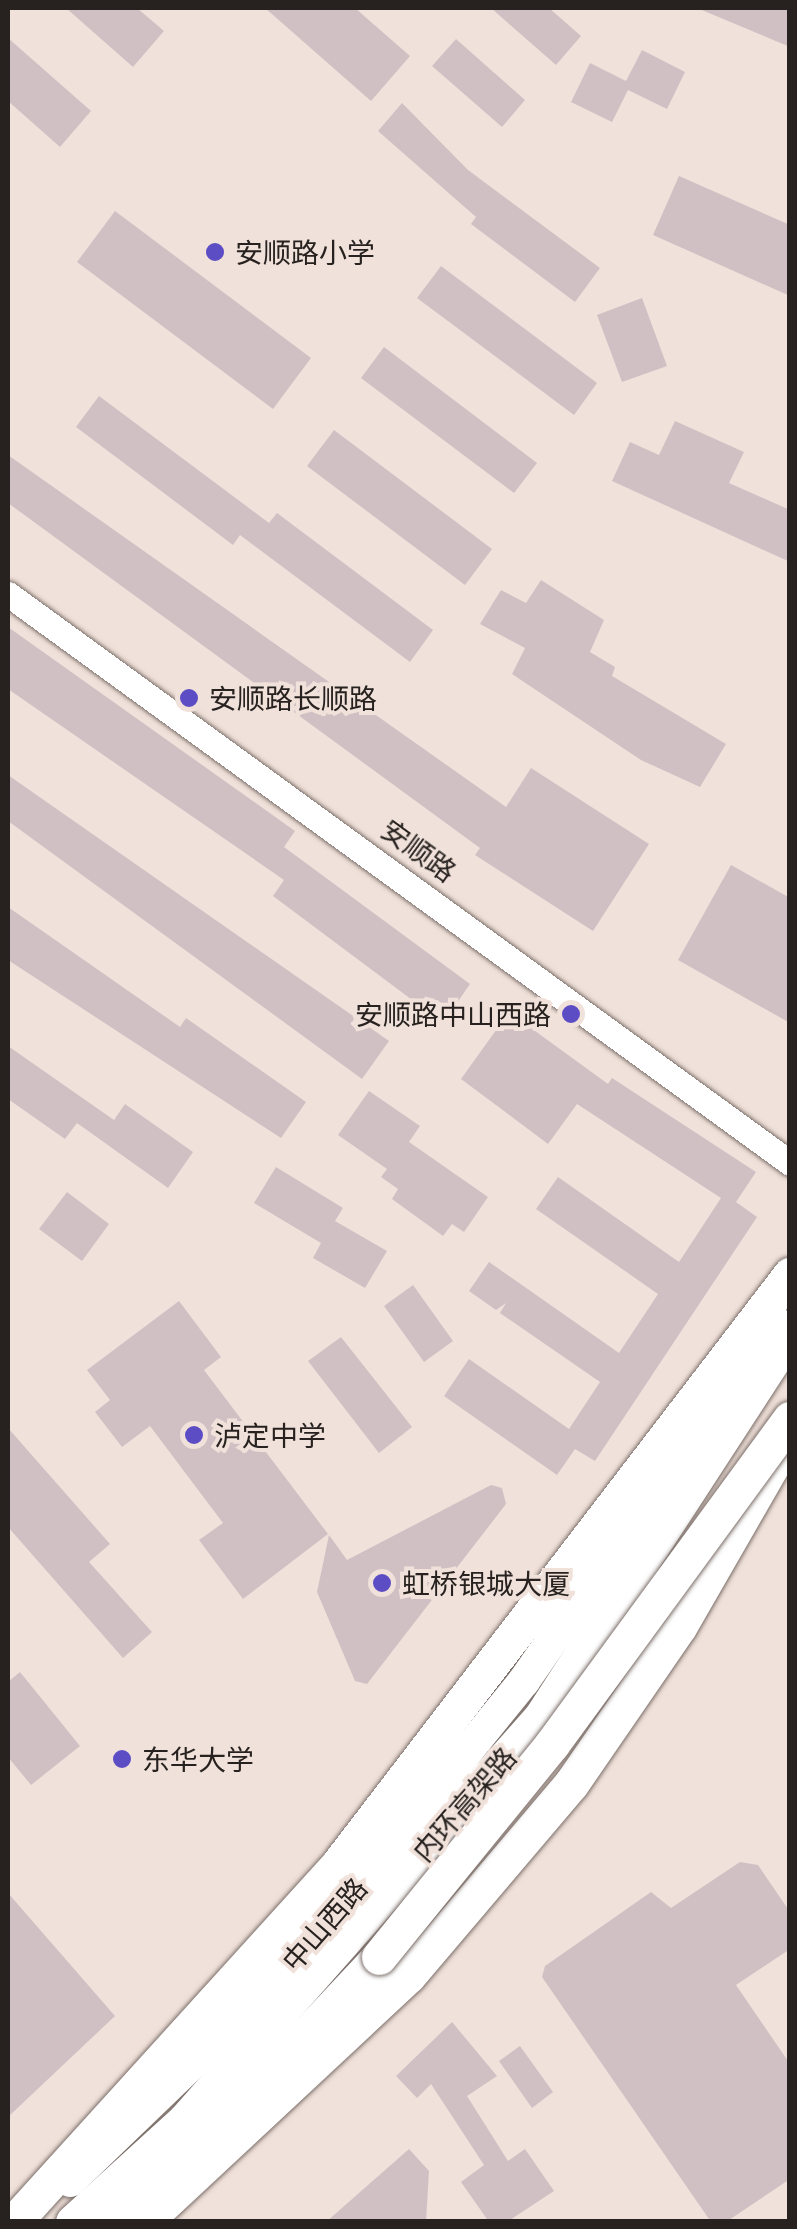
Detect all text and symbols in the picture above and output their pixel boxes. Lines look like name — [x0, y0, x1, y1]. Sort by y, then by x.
place label: 安顺路小学 — [235, 235, 375, 269]
marker: 安顺路小学 — [204, 241, 226, 263]
place label: 安顺路长顺路 — [209, 681, 377, 715]
marker: 安顺路长顺路 — [178, 687, 200, 709]
street label: 安顺路 — [375, 812, 463, 888]
place label: 安顺路中山西路 — [355, 997, 551, 1031]
marker: 安顺路中山西路 — [560, 1003, 582, 1025]
place label: 泸定中学 — [214, 1418, 326, 1452]
marker: 泸定中学 — [183, 1424, 205, 1446]
place label: 虹桥银城大厦 — [402, 1566, 570, 1600]
marker: 虹桥银城大厦 — [371, 1572, 393, 1594]
street label: 内环高架路 — [405, 1740, 523, 1868]
place label: 东华大学 — [142, 1742, 254, 1776]
marker: 东华大学 — [111, 1748, 133, 1770]
street label: 中山西路 — [275, 1871, 373, 1977]

